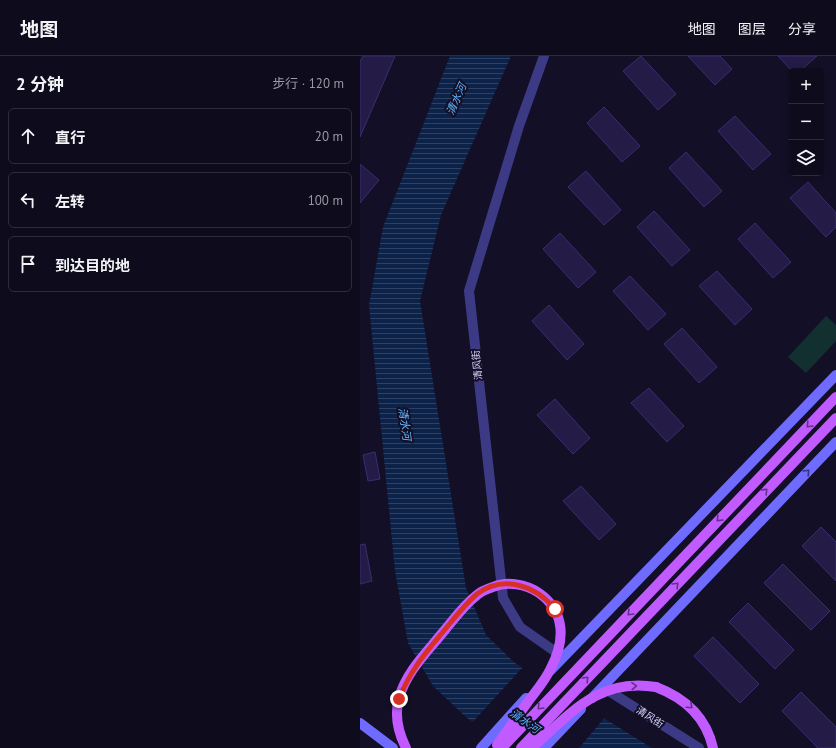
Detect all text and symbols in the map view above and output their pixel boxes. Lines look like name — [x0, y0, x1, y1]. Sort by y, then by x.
text: 地图 — [20, 17, 58, 41]
text: 地图 — [688, 20, 716, 38]
text: 图层 — [738, 20, 766, 38]
text: 分享 — [788, 20, 816, 38]
map controls — [788, 68, 824, 176]
button: + — [788, 68, 824, 104]
text: 2 分钟 — [16, 73, 64, 95]
text: 步行 · 120 m — [272, 75, 344, 92]
water label: 清水河 — [443, 79, 470, 117]
button: − — [788, 104, 824, 140]
icon: ahead — [17, 125, 39, 147]
text: 直行 — [55, 128, 85, 147]
text: 20 m — [315, 128, 343, 145]
button: layers — [788, 140, 824, 176]
icon: left — [17, 189, 39, 211]
text: 左转 — [55, 192, 85, 211]
text: 100 m — [308, 192, 343, 209]
icon: arrive — [17, 253, 39, 275]
text: 到达目的地 — [55, 256, 130, 275]
street label: 清风街 — [469, 349, 485, 381]
water label: 清水河 — [396, 407, 415, 443]
one-way arrow — [806, 420, 814, 428]
one-way arrow — [802, 469, 810, 477]
one-way arrow — [760, 488, 768, 496]
one-way arrow — [716, 514, 724, 522]
one-way arrow — [671, 582, 678, 590]
route start — [546, 600, 564, 618]
one-way arrow — [627, 608, 634, 616]
one-way arrow — [581, 676, 589, 684]
one-way arrow — [631, 682, 637, 690]
route end — [390, 690, 408, 708]
one-way arrow — [685, 701, 692, 708]
one-way arrow — [537, 702, 545, 710]
street label: 清风街 — [634, 703, 666, 731]
water label: 清水河 — [507, 706, 544, 737]

